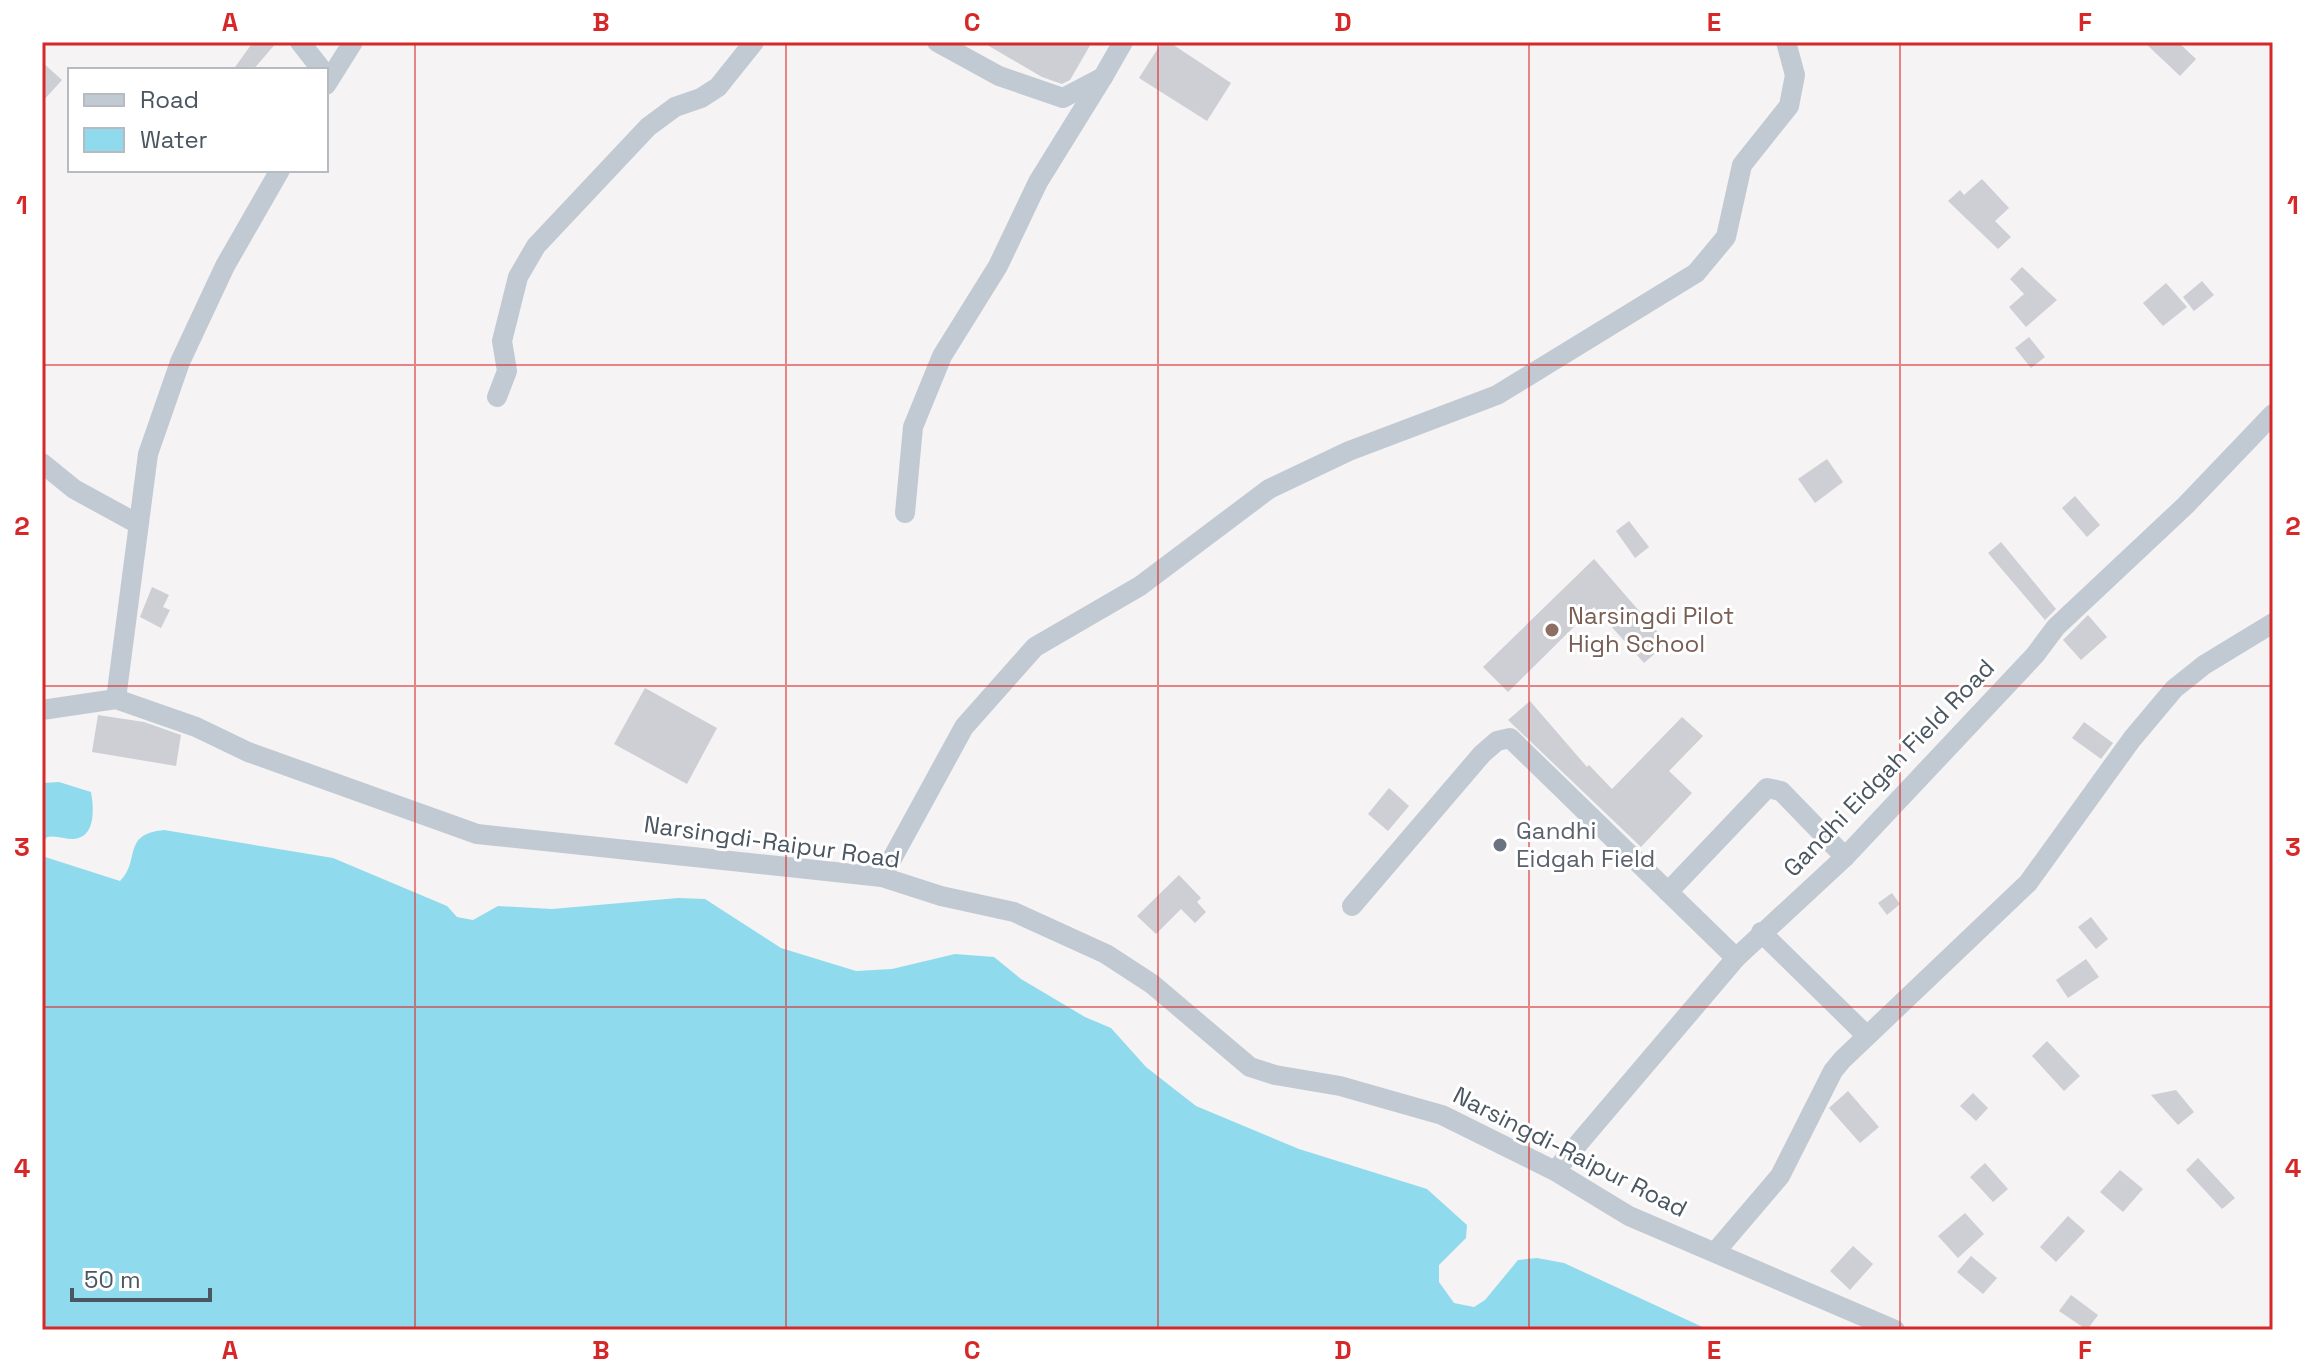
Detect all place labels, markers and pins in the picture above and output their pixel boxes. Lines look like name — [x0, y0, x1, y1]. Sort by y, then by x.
place label: Narsingdi Pilot High School — [1568, 600, 1734, 659]
marker: Narsingdi Pilot High School — [1543, 621, 1561, 639]
place label: Gandhi Eidgah Field — [1516, 815, 1655, 874]
marker: Gandhi Eidgah Field — [1491, 836, 1509, 854]

